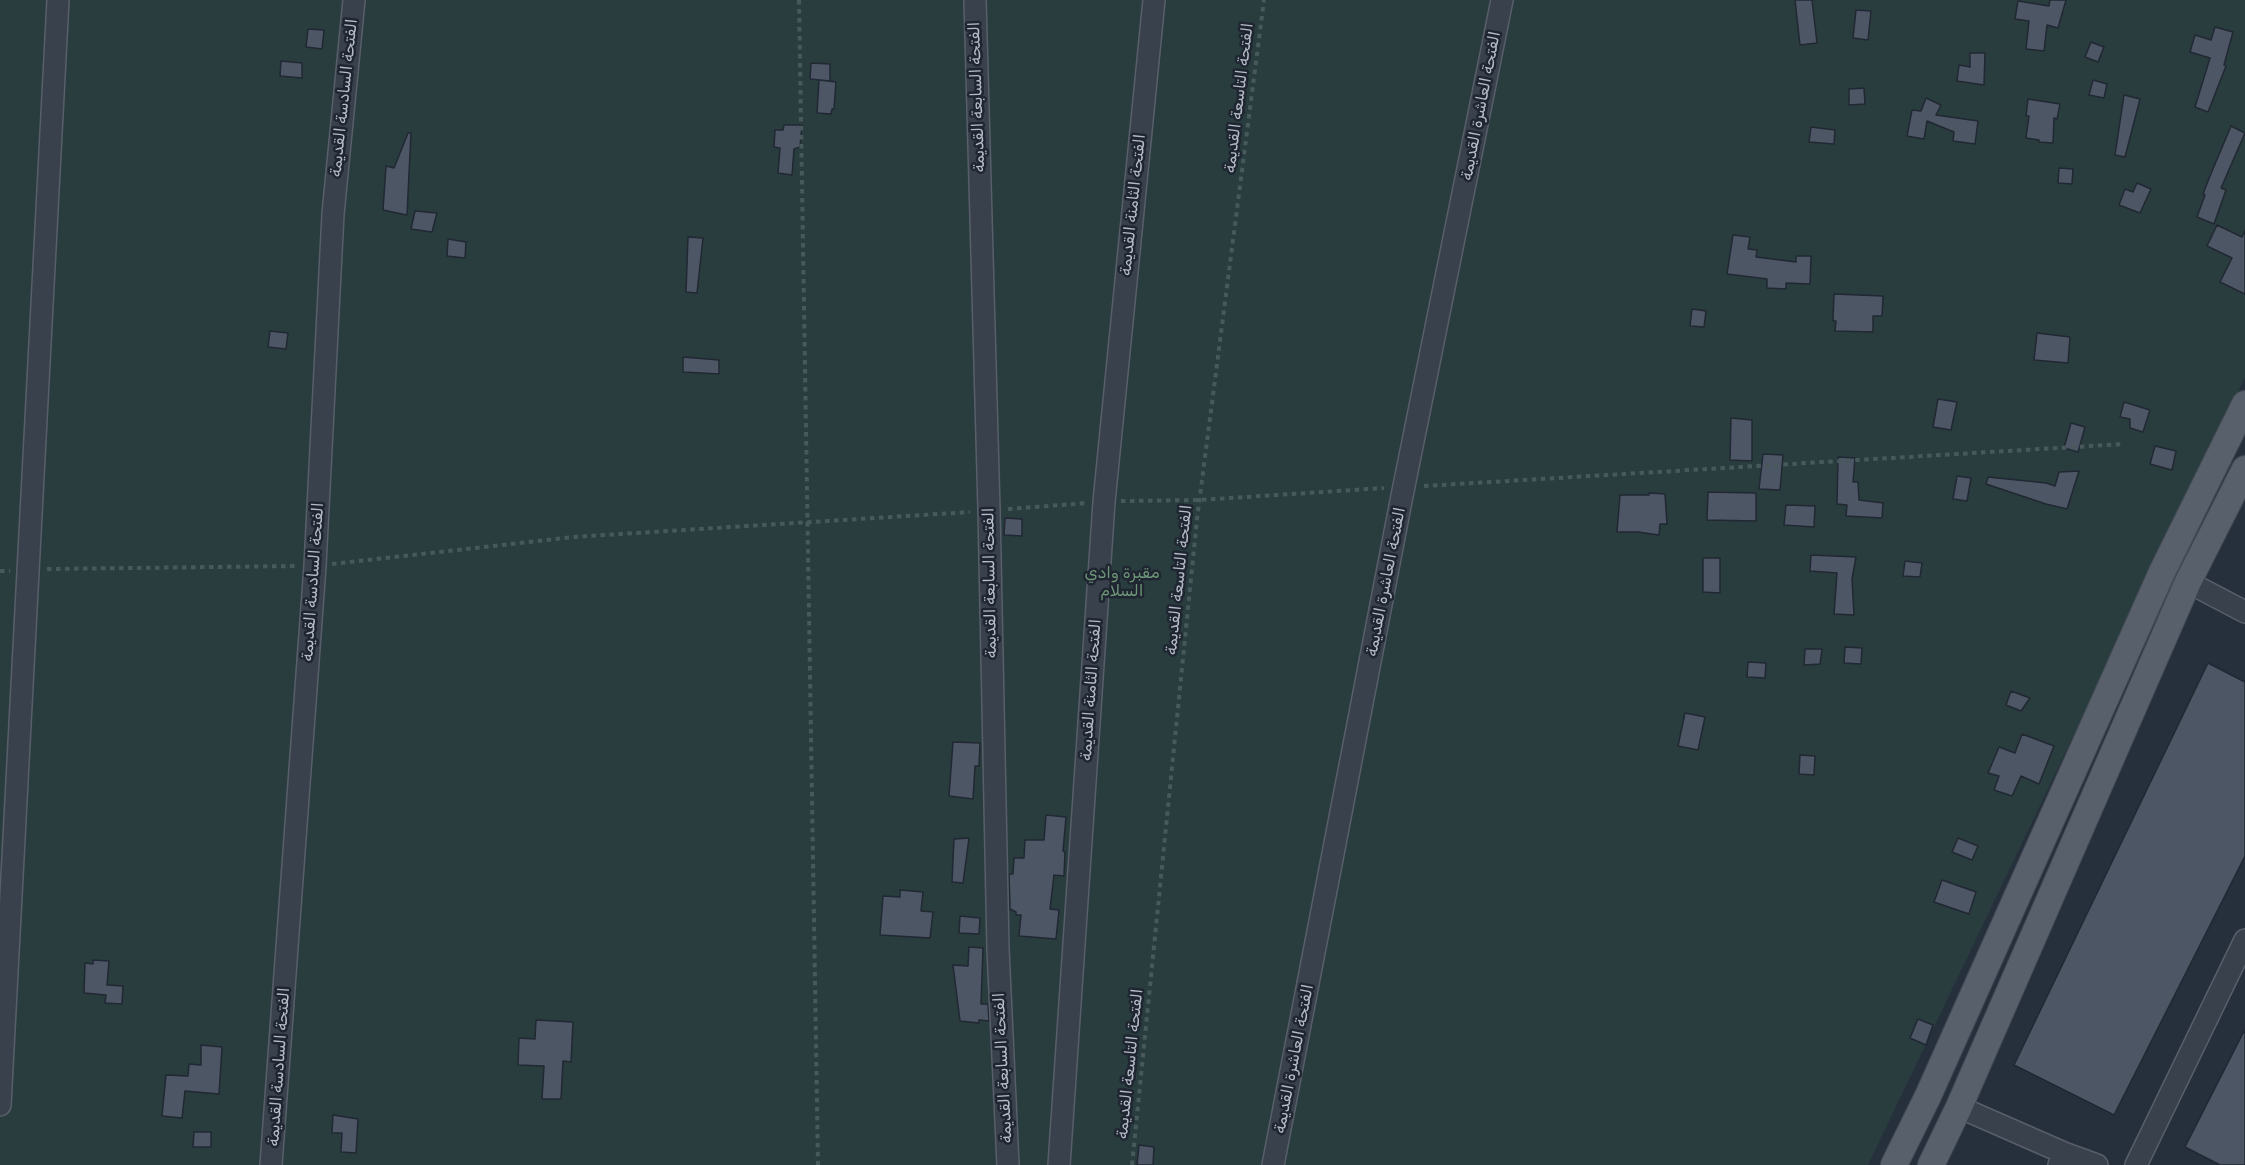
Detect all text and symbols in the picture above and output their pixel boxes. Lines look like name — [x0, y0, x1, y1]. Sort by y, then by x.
street label: الفتحة السادسة القديمة — [326, 18, 362, 178]
street label: الفتحة السابعة القديمة — [965, 21, 989, 173]
street label: الفتحة التاسعة القديمة — [1220, 22, 1258, 174]
street label: الفتحة العاشرة القديمة — [1457, 30, 1505, 182]
street label: الفتحة الثامنة القديمة — [1116, 133, 1150, 277]
street label: الفتحة السادسة القديمة — [298, 502, 328, 662]
street label: الفتحة التاسعة القديمة — [1162, 504, 1196, 656]
street label: الفتحة العاشرة القديمة — [1362, 506, 1410, 658]
street label: الفتحة السابعة القديمة — [979, 507, 1001, 659]
park label: مقبرة وادي السلام — [1084, 563, 1160, 601]
street label: الفتحة الثامنة القديمة — [1076, 618, 1106, 762]
street label: الفتحة العاشرة القديمة — [1270, 983, 1318, 1135]
street label: الفتحة السادسة القديمة — [264, 987, 294, 1147]
street label: الفتحة التاسعة القديمة — [1113, 988, 1147, 1140]
street label: الفتحة السابعة القديمة — [989, 992, 1017, 1144]

